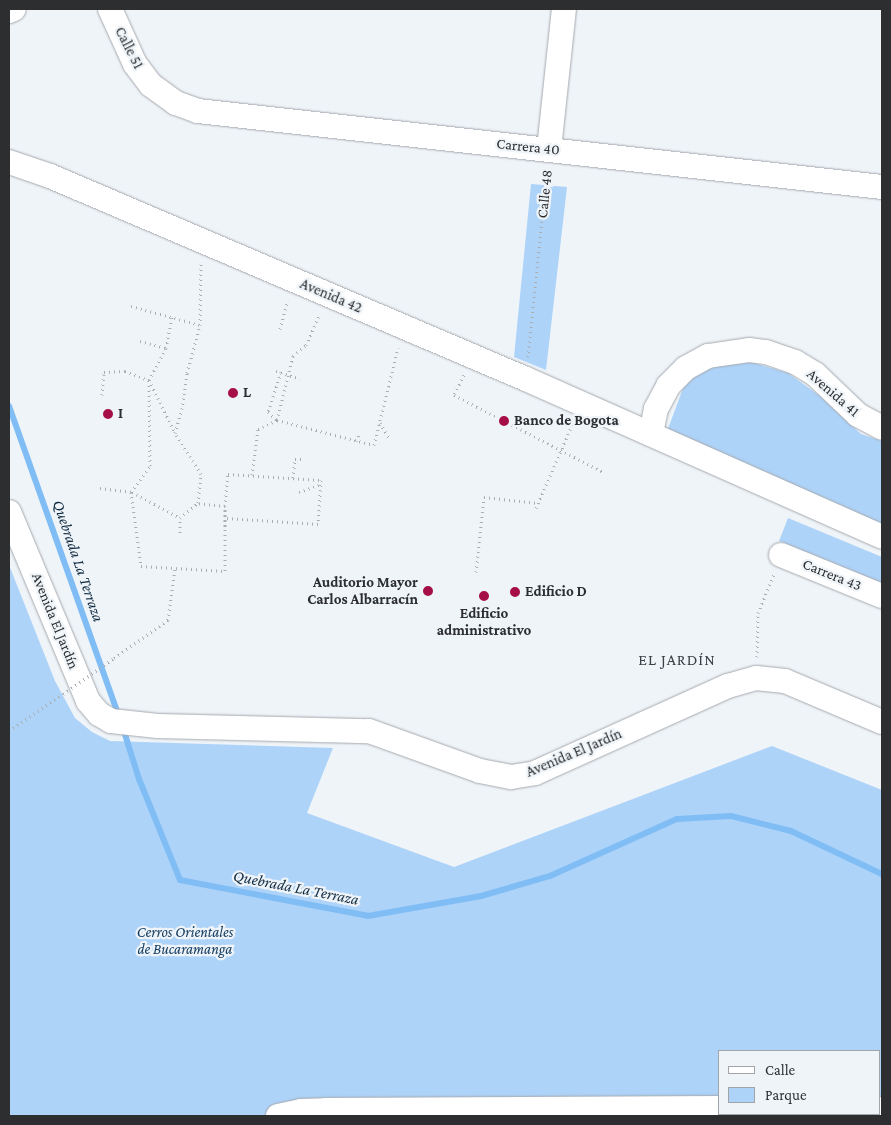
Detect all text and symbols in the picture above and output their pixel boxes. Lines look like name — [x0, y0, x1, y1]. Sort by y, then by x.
street label: Calle 51 — [111, 24, 147, 72]
street label: Carrera 40 — [495, 135, 561, 159]
street label: Calle 48 — [534, 169, 556, 219]
street label: Avenida 42 — [297, 275, 365, 317]
street label: Avenida 41 — [803, 365, 863, 421]
place label: L — [243, 384, 251, 402]
marker: L — [227, 387, 239, 399]
place label: I — [118, 405, 123, 423]
marker: I — [102, 408, 114, 420]
place label: Banco de Bogota — [514, 412, 619, 430]
marker: Banco de Bogota — [498, 415, 510, 427]
water label: Quebrada La Terraza — [48, 498, 108, 624]
street label: Carrera 43 — [800, 555, 864, 595]
street label: Avenida El Jardín — [27, 570, 83, 672]
place label: Auditorio Mayor Carlos Albarracín — [307, 573, 418, 608]
place label: Edificio D — [525, 583, 587, 601]
marker: Auditorio Mayor Carlos Albarracín — [422, 585, 434, 597]
marker: Edificio D — [509, 586, 521, 598]
marker: Edificio administrativo — [478, 590, 490, 602]
place label: Edificio administrativo — [437, 604, 531, 639]
district label: EL JARDÍN — [637, 650, 717, 670]
street label: Avenida El Jardín — [523, 725, 625, 781]
water label: Quebrada La Terraza — [232, 866, 360, 910]
park label: Cerros Orientales de Bucaramanga — [137, 923, 233, 958]
legend — [718, 1050, 881, 1115]
text: Calle — [765, 1062, 795, 1078]
text: Parque — [765, 1087, 806, 1103]

